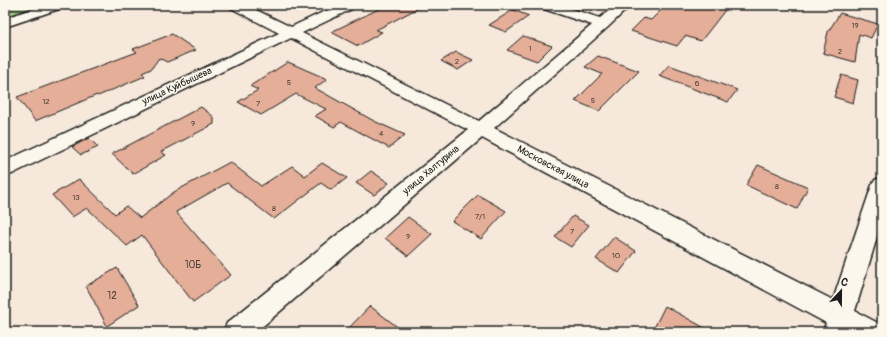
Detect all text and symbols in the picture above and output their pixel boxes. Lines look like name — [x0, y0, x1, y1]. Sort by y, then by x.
house number: 19 — [851, 21, 859, 30]
house number: 1 — [528, 44, 532, 53]
house number: 2 — [838, 47, 843, 56]
house number: 2 — [455, 57, 460, 66]
street label: улица Куйбышева — [139, 64, 214, 108]
house number: 5 — [287, 78, 291, 87]
house number: 6 — [695, 79, 700, 88]
house number: 5 — [591, 96, 595, 105]
house number: 12 — [42, 97, 50, 106]
house number: 7 — [256, 99, 261, 108]
house number: 9 — [191, 119, 195, 128]
house number: 4 — [379, 129, 384, 138]
street label: улица Халтурина — [399, 143, 462, 198]
street label: Московская улица — [515, 143, 591, 191]
house number: 8 — [775, 182, 779, 191]
house number: 13 — [72, 193, 80, 202]
house number: 8 — [272, 204, 276, 213]
house number: 7/1 — [475, 212, 485, 221]
house number: 7 — [570, 227, 575, 236]
house number: 9 — [406, 232, 410, 241]
house number: 10 — [612, 251, 621, 260]
house number: 10Б — [185, 259, 201, 271]
north arrow — [821, 271, 861, 311]
text: С — [839, 275, 850, 290]
house number: 12 — [107, 290, 117, 302]

